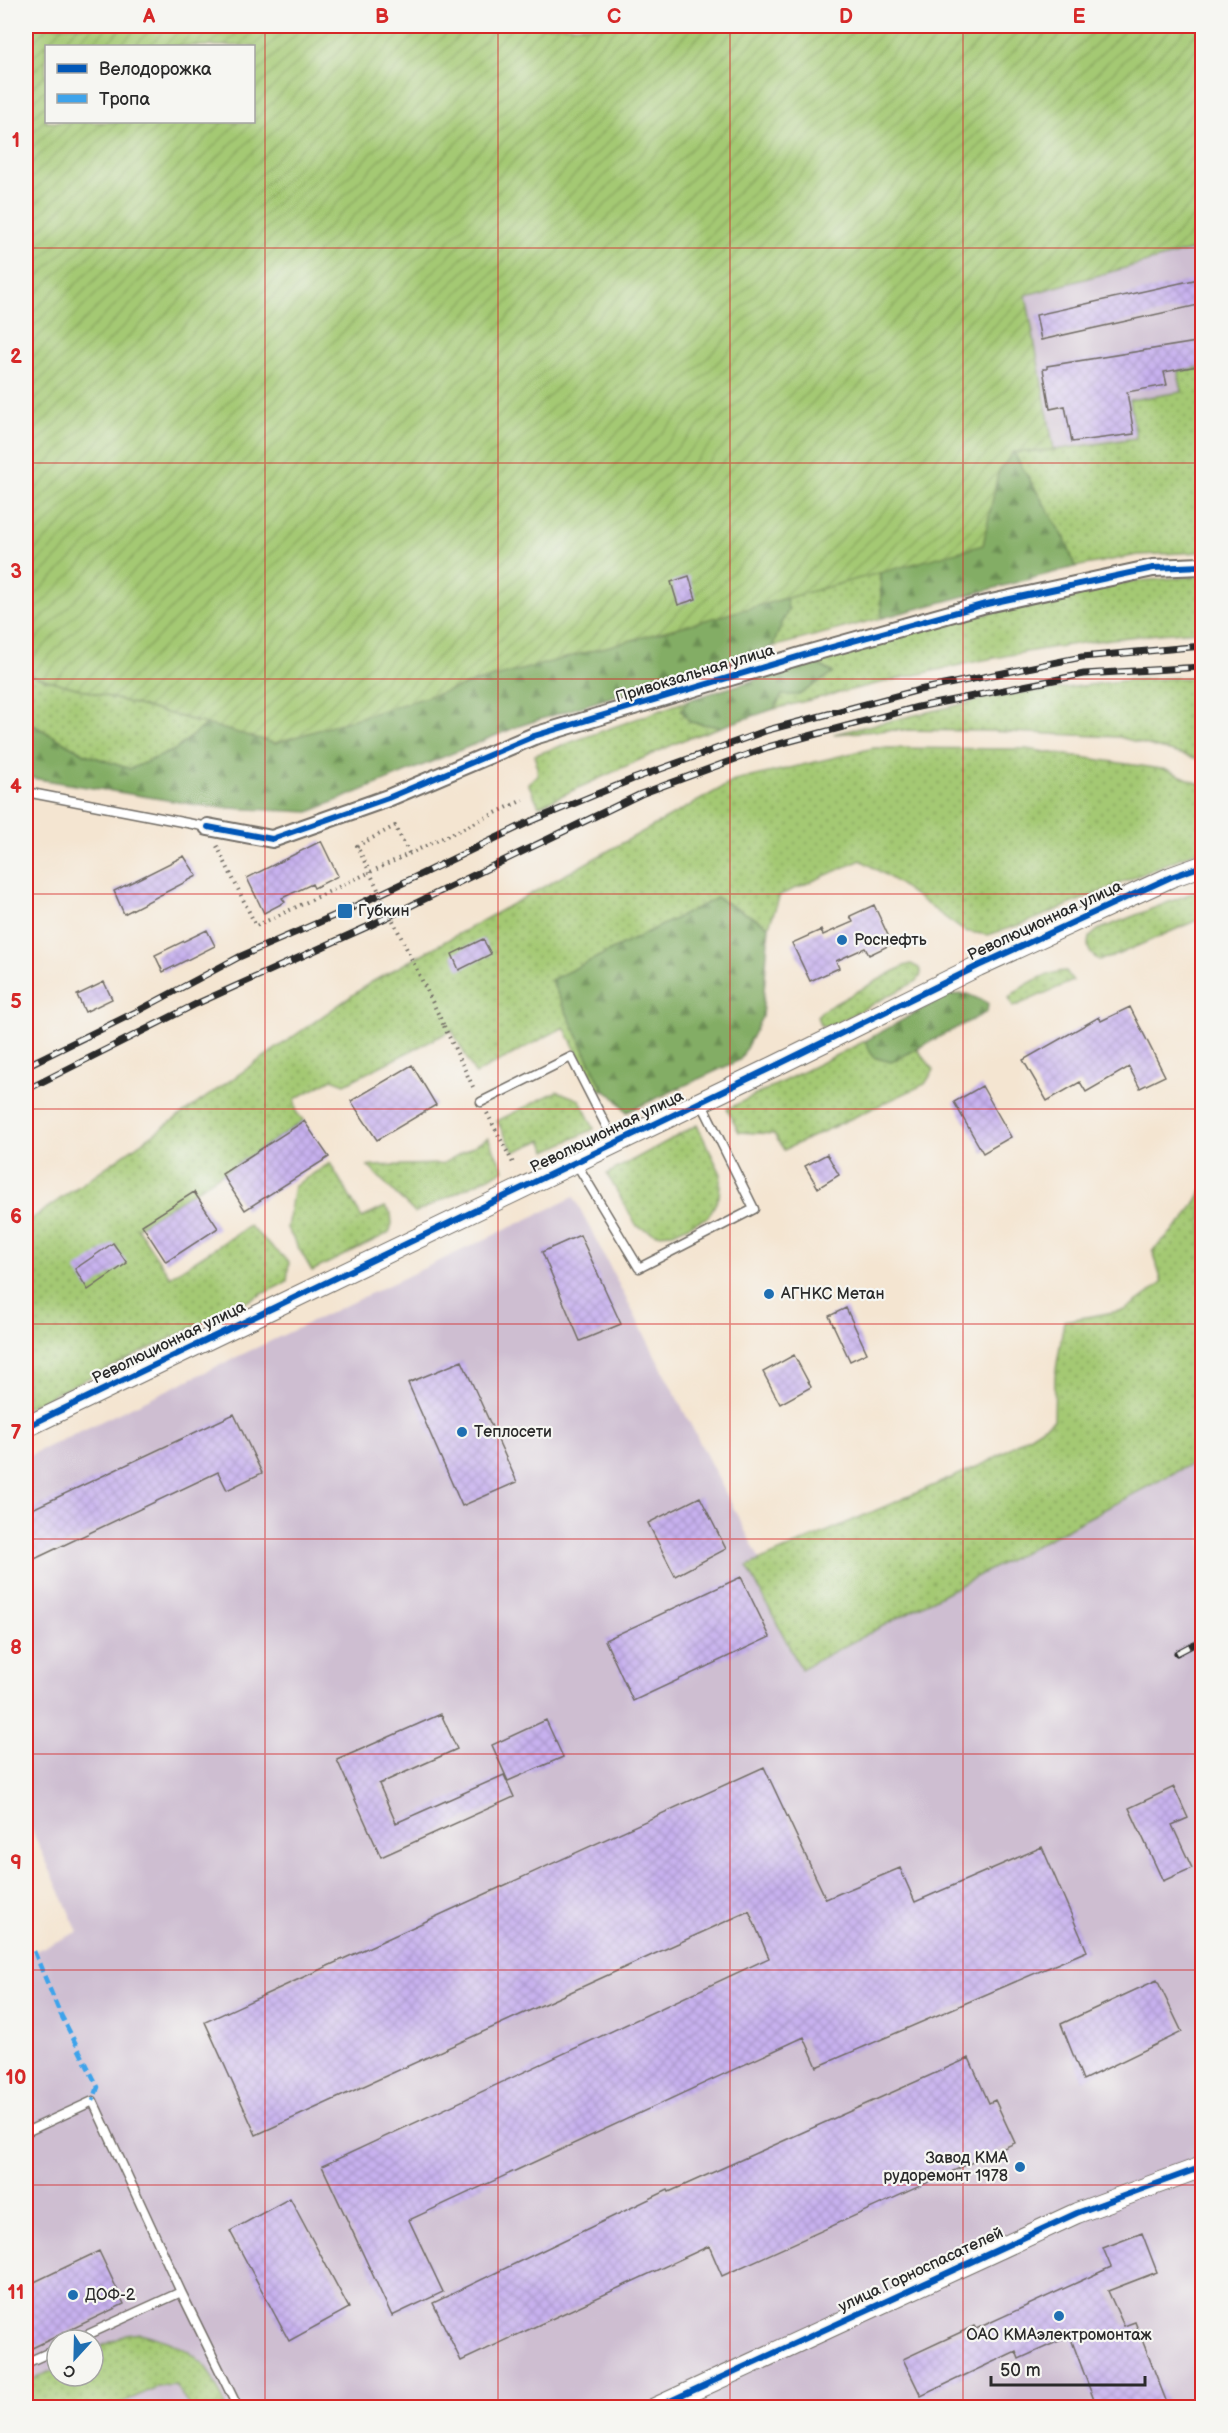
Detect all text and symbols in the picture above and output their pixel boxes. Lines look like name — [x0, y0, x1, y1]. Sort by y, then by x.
text: A — [142, 5, 156, 29]
text: B — [375, 5, 389, 29]
text: C — [607, 5, 621, 29]
text: D — [839, 5, 853, 29]
text: E — [1073, 5, 1086, 29]
legend — [45, 45, 255, 123]
text: Велодорожка — [99, 59, 212, 80]
text: Тропа — [99, 89, 150, 110]
text: 1 — [12, 129, 20, 153]
text: 2 — [10, 345, 22, 369]
text: 3 — [10, 560, 22, 584]
street label: Привокзальная улица — [613, 641, 777, 707]
text: 4 — [10, 775, 22, 799]
street label: Революционная улица — [965, 877, 1126, 965]
marker: Губкин — [336, 902, 354, 920]
place label: Губкин — [358, 902, 409, 921]
place label: Роснефть — [854, 931, 927, 950]
marker: Роснефть — [835, 933, 849, 947]
text: 5 — [10, 990, 22, 1014]
street label: Революционная улица — [527, 1086, 687, 1177]
text: 6 — [10, 1205, 22, 1229]
place label: АГНКС Метан — [780, 1285, 885, 1304]
marker: АГНКС Метан — [762, 1287, 776, 1301]
street label: Революционная улица — [89, 1297, 249, 1388]
text: 7 — [10, 1421, 22, 1445]
place label: Теплосети — [474, 1423, 552, 1442]
marker: Теплосети — [455, 1425, 469, 1439]
text: 8 — [10, 1636, 22, 1660]
text: 9 — [10, 1851, 22, 1875]
text: 10 — [6, 2066, 26, 2090]
place label: Завод КМА рудоремонт 1978 — [883, 2149, 1008, 2186]
marker: Завод КМА рудоремонт 1978 — [1013, 2160, 1027, 2174]
street label: улица Горноспасателей — [836, 2223, 1006, 2317]
text: 11 — [8, 2281, 24, 2305]
place label: ДОФ-2 — [85, 2286, 136, 2305]
marker: ДОФ-2 — [66, 2288, 80, 2302]
marker: ОАО КМАэлектромонтаж — [1052, 2309, 1066, 2323]
place label: ОАО КМАэлектромонтаж — [966, 2326, 1153, 2345]
north arrow — [45, 2328, 105, 2388]
scale bar — [991, 2349, 1146, 2387]
text: С — [61, 2360, 79, 2381]
text: 50 m — [1000, 2360, 1041, 2381]

